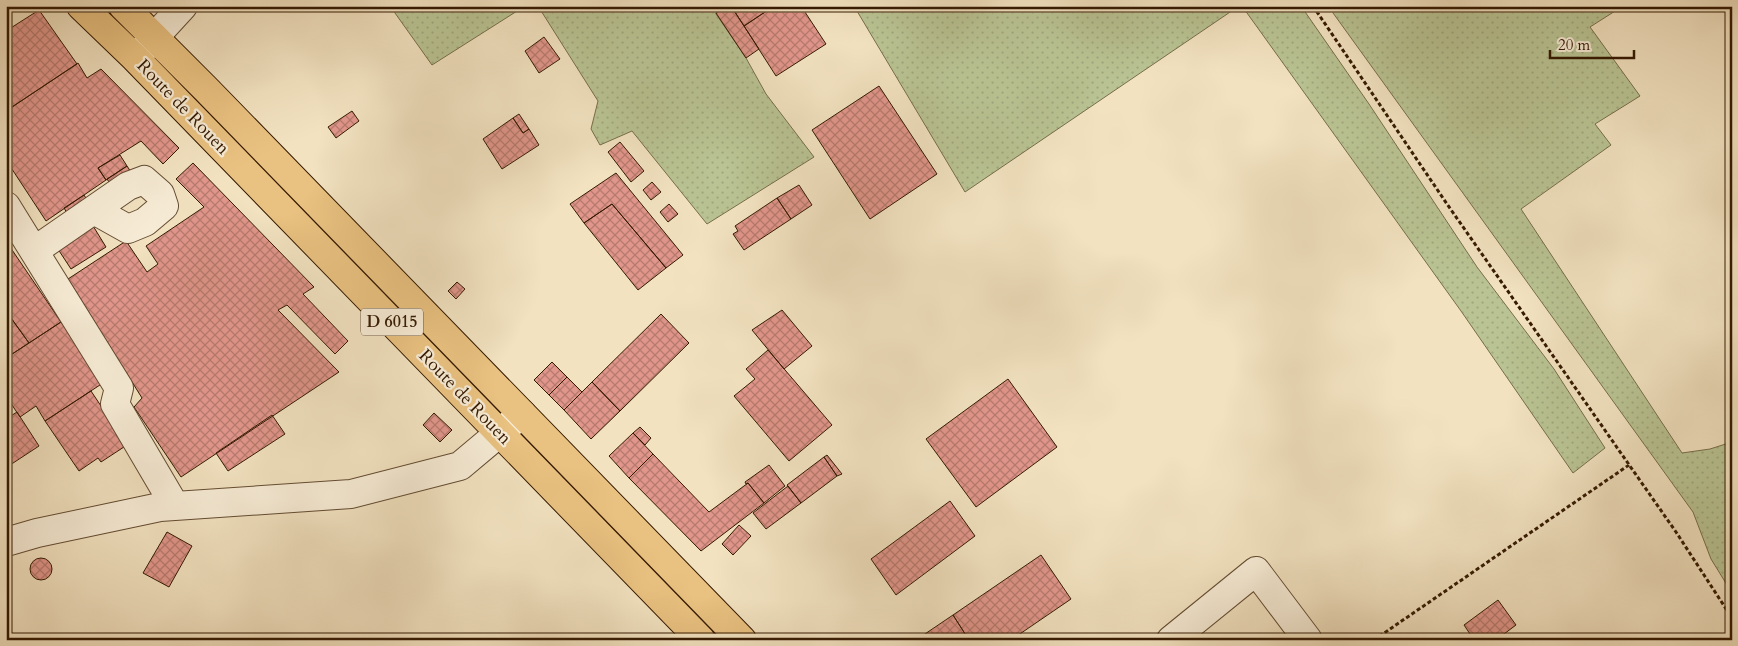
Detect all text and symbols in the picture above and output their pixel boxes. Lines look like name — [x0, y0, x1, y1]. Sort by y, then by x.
scale bar — [1550, 28, 1634, 60]
text: 20 m — [1558, 35, 1590, 55]
street label: Route de Rouen — [131, 54, 236, 161]
road number: D 6015 — [361, 308, 423, 336]
street label: Route de Rouen — [413, 344, 518, 451]

